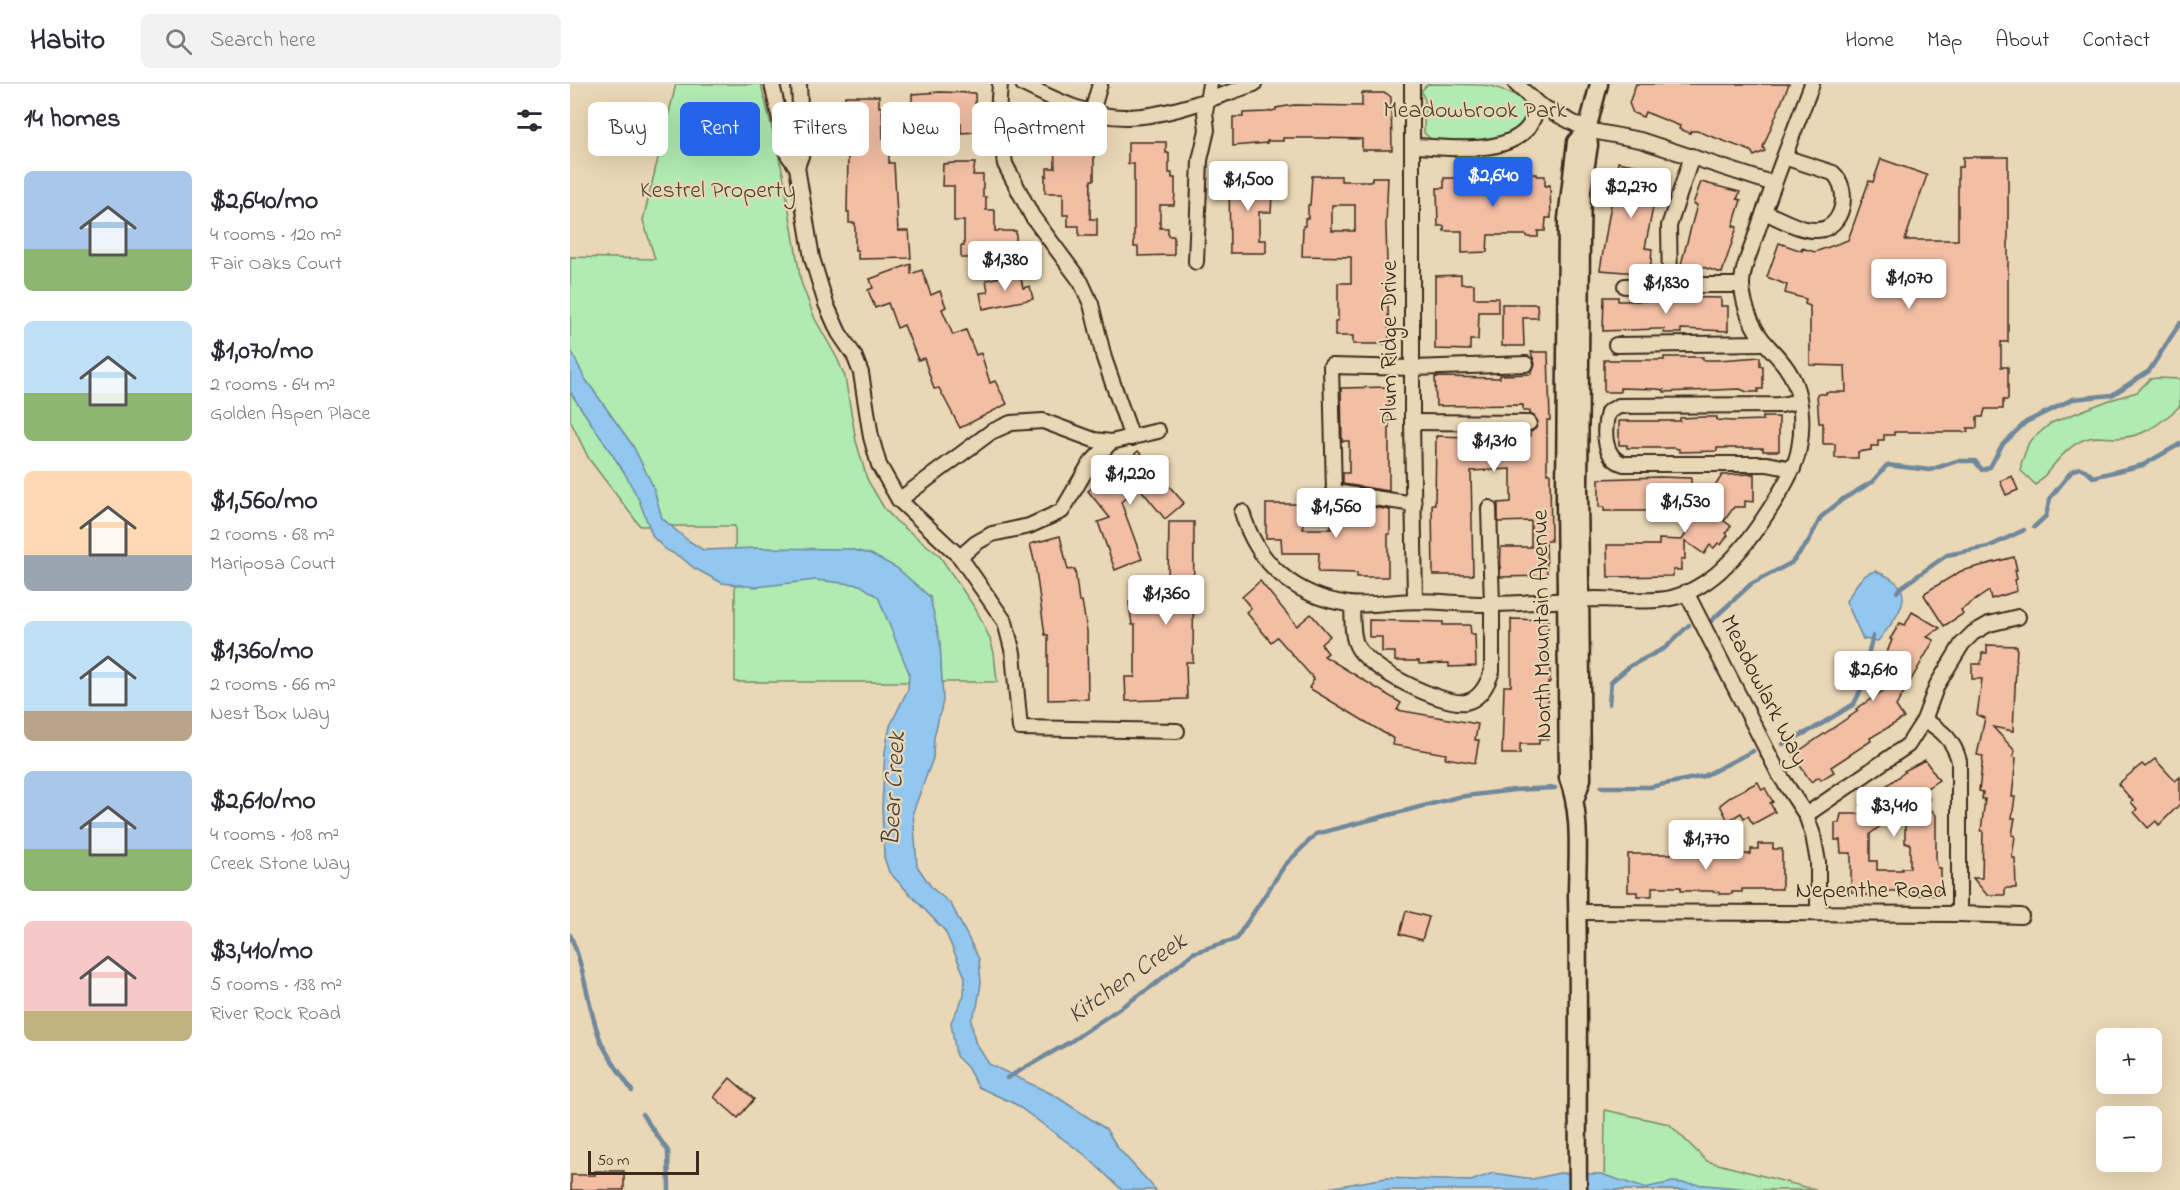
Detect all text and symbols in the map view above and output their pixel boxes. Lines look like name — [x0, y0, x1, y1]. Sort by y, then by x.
search box — [141, 14, 561, 68]
text: Habito — [30, 21, 105, 62]
icon: search — [162, 25, 195, 58]
text: Search here — [210, 25, 316, 57]
text: Home — [1845, 26, 1894, 56]
text: Map — [1927, 26, 1962, 56]
text: About — [1995, 26, 2049, 56]
text: Contact — [2082, 26, 2150, 56]
park label: Meadowbrook Park — [1383, 94, 1567, 129]
text: 14 homes — [24, 101, 120, 139]
chip: Buy — [588, 102, 668, 156]
chip: Rent — [680, 102, 760, 156]
chip: Filters — [772, 102, 869, 156]
chip: New — [881, 102, 960, 156]
chip: Apartment — [972, 102, 1107, 156]
icon: filters — [513, 104, 546, 137]
pin: $2,640 — [1444, 157, 1542, 208]
pin: $1,500 — [1199, 161, 1297, 212]
text: $2,640 — [1467, 162, 1519, 191]
text: $1,500 — [1223, 166, 1273, 195]
pin: $2,270 — [1582, 168, 1680, 219]
text: $2,270 — [1605, 173, 1657, 202]
park label: Kestrel Property — [640, 174, 796, 210]
text: $2,640/mo — [210, 183, 318, 221]
icon: home — [72, 195, 144, 267]
text: 4 rooms · 120 m² — [210, 221, 342, 250]
pin: $1,380 — [956, 241, 1054, 292]
text: $1,380 — [982, 246, 1028, 275]
text: Fair Oaks Court — [210, 250, 342, 279]
pin: $1,070 — [1860, 259, 1958, 310]
street label: Plum Ridge Drive — [1373, 260, 1408, 424]
pin: $1,830 — [1617, 264, 1715, 315]
text: $1,070 — [1885, 264, 1933, 293]
text: $1,830 — [1643, 269, 1689, 298]
text: $1,070/mo — [210, 333, 313, 371]
icon: home — [72, 345, 144, 417]
text: 2 rooms · 64 m² — [210, 371, 335, 400]
text: Golden Aspen Place — [210, 400, 370, 429]
pin: $1,310 — [1445, 422, 1543, 473]
text: $1,310 — [1471, 427, 1517, 456]
pin: $1,220 — [1081, 455, 1179, 506]
text: $1,220 — [1105, 460, 1155, 489]
text: $1,560/mo — [210, 483, 318, 521]
pin: $1,530 — [1636, 483, 1734, 534]
pin: $1,560 — [1287, 488, 1385, 539]
text: $1,530 — [1660, 488, 1710, 517]
text: $1,560 — [1311, 493, 1361, 522]
icon: home — [72, 495, 144, 567]
street label: North Mountain Avenue — [1523, 509, 1562, 739]
text: 2 rooms · 68 m² — [210, 521, 335, 550]
text: Mariposa Court — [210, 550, 336, 579]
pin: $1,360 — [1117, 575, 1215, 626]
text: $1,360 — [1142, 580, 1190, 609]
street label: Meadowlark Way — [1709, 609, 1816, 773]
text: $1,360/mo — [210, 633, 314, 671]
icon: home — [72, 645, 144, 717]
pin: $2,610 — [1824, 651, 1922, 702]
text: $2,610 — [1848, 656, 1898, 685]
text: 2 rooms · 66 m² — [210, 671, 336, 700]
text: Nest Box Way — [210, 700, 330, 729]
water label: Bear Creek — [873, 729, 917, 847]
text: $2,610/mo — [210, 783, 316, 821]
pin: $3,410 — [1845, 787, 1943, 838]
text: $3,410 — [1870, 792, 1918, 821]
icon: home — [72, 795, 144, 867]
pin: $1,770 — [1657, 820, 1755, 871]
text: 4 rooms · 108 m² — [210, 821, 339, 850]
text: $1,770 — [1682, 825, 1730, 854]
text: Creek Stone Way — [210, 850, 350, 879]
street label: Nepenthe Road — [1795, 874, 1947, 909]
water label: Kitchen Creek — [1061, 923, 1197, 1034]
text: $3,410/mo — [210, 933, 313, 971]
icon: home — [72, 945, 144, 1017]
text: 5 rooms · 138 m² — [210, 971, 342, 1000]
text: River Rock Road — [210, 1000, 341, 1029]
map controls — [2096, 1028, 2162, 1172]
button: + — [2096, 1028, 2162, 1094]
button: − — [2096, 1106, 2162, 1172]
scale bar — [588, 1148, 699, 1176]
text: 50 m — [597, 1149, 629, 1173]

